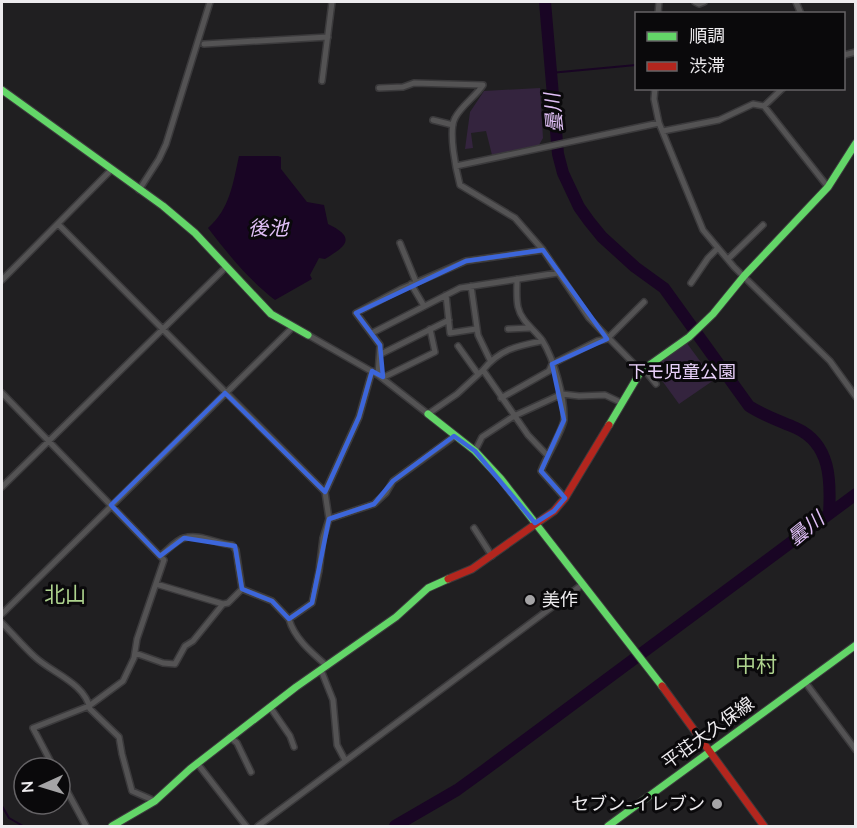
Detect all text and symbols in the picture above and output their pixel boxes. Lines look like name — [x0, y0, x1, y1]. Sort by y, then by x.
legend — [635, 12, 845, 90]
text: 順調 — [689, 24, 725, 48]
text: 渋滞 — [689, 54, 725, 78]
water label: 曇川 — [539, 90, 569, 134]
water label: 後池 — [248, 215, 290, 242]
park label: 下モ児童公園 — [628, 360, 736, 384]
water label: 曇川 — [782, 505, 832, 552]
district label: 北山 — [44, 581, 86, 609]
place label: 美作 — [542, 588, 578, 612]
marker: 美作 — [523, 593, 537, 607]
district label: 中村 — [735, 651, 777, 679]
street label: 平荘大久保線 — [657, 692, 759, 774]
north arrow — [12, 756, 72, 816]
text: N — [17, 780, 39, 794]
place label: セブン-イレブン — [571, 792, 705, 816]
marker: セブン-イレブン — [710, 797, 724, 811]

